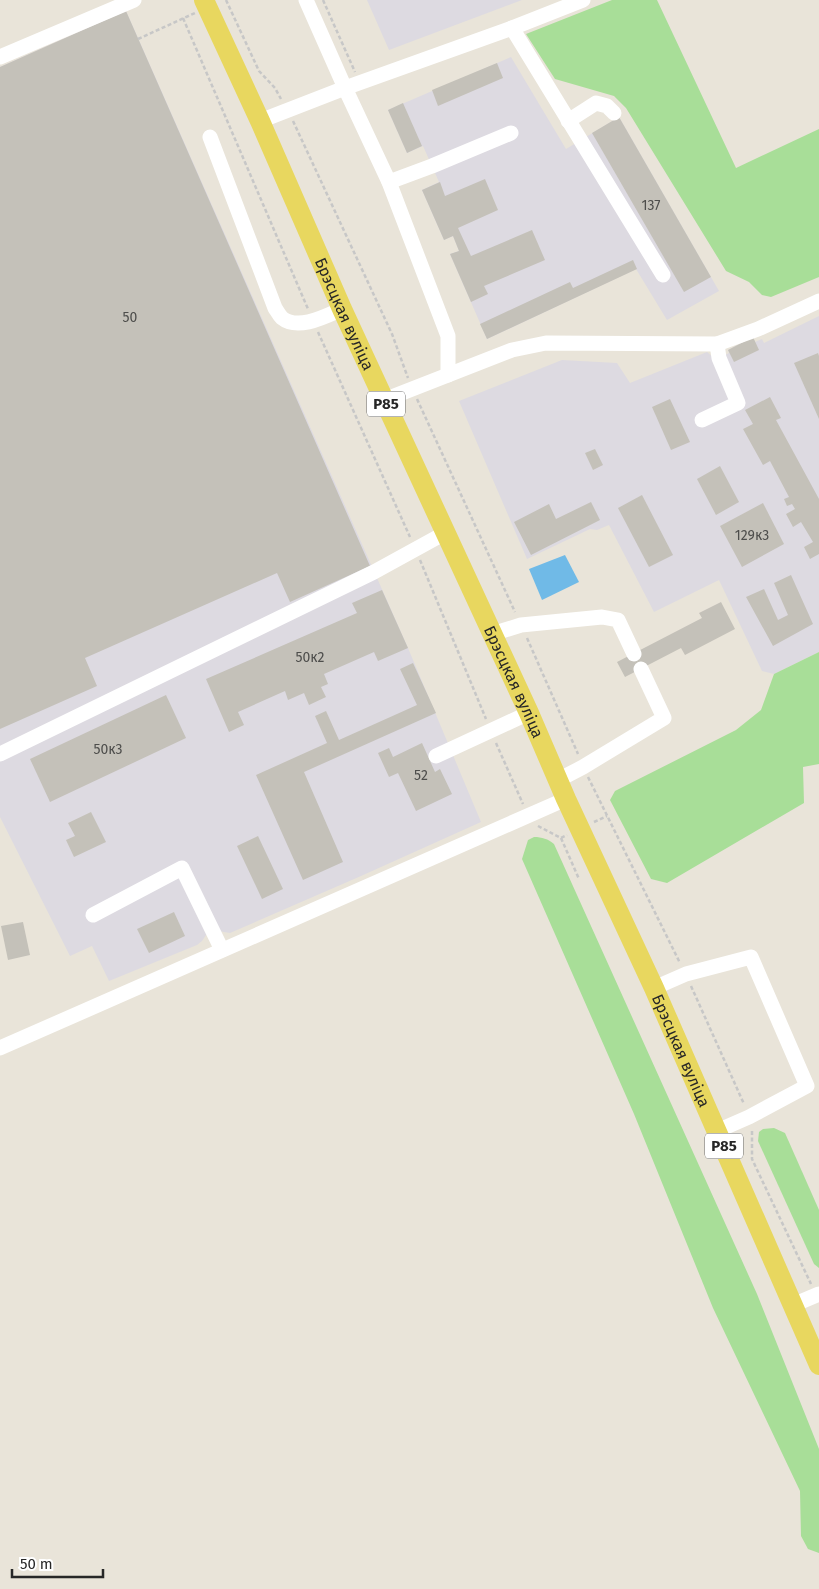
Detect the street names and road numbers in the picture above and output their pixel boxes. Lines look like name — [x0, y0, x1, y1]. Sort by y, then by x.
street label: Брэсцкая вуліца — [311, 255, 378, 373]
road number: Р85 — [367, 392, 405, 416]
street label: Брэсцкая вуліца — [480, 623, 548, 741]
street label: Брэсцкая вуліца — [648, 991, 714, 1110]
road number: Р85 — [705, 1134, 743, 1158]

